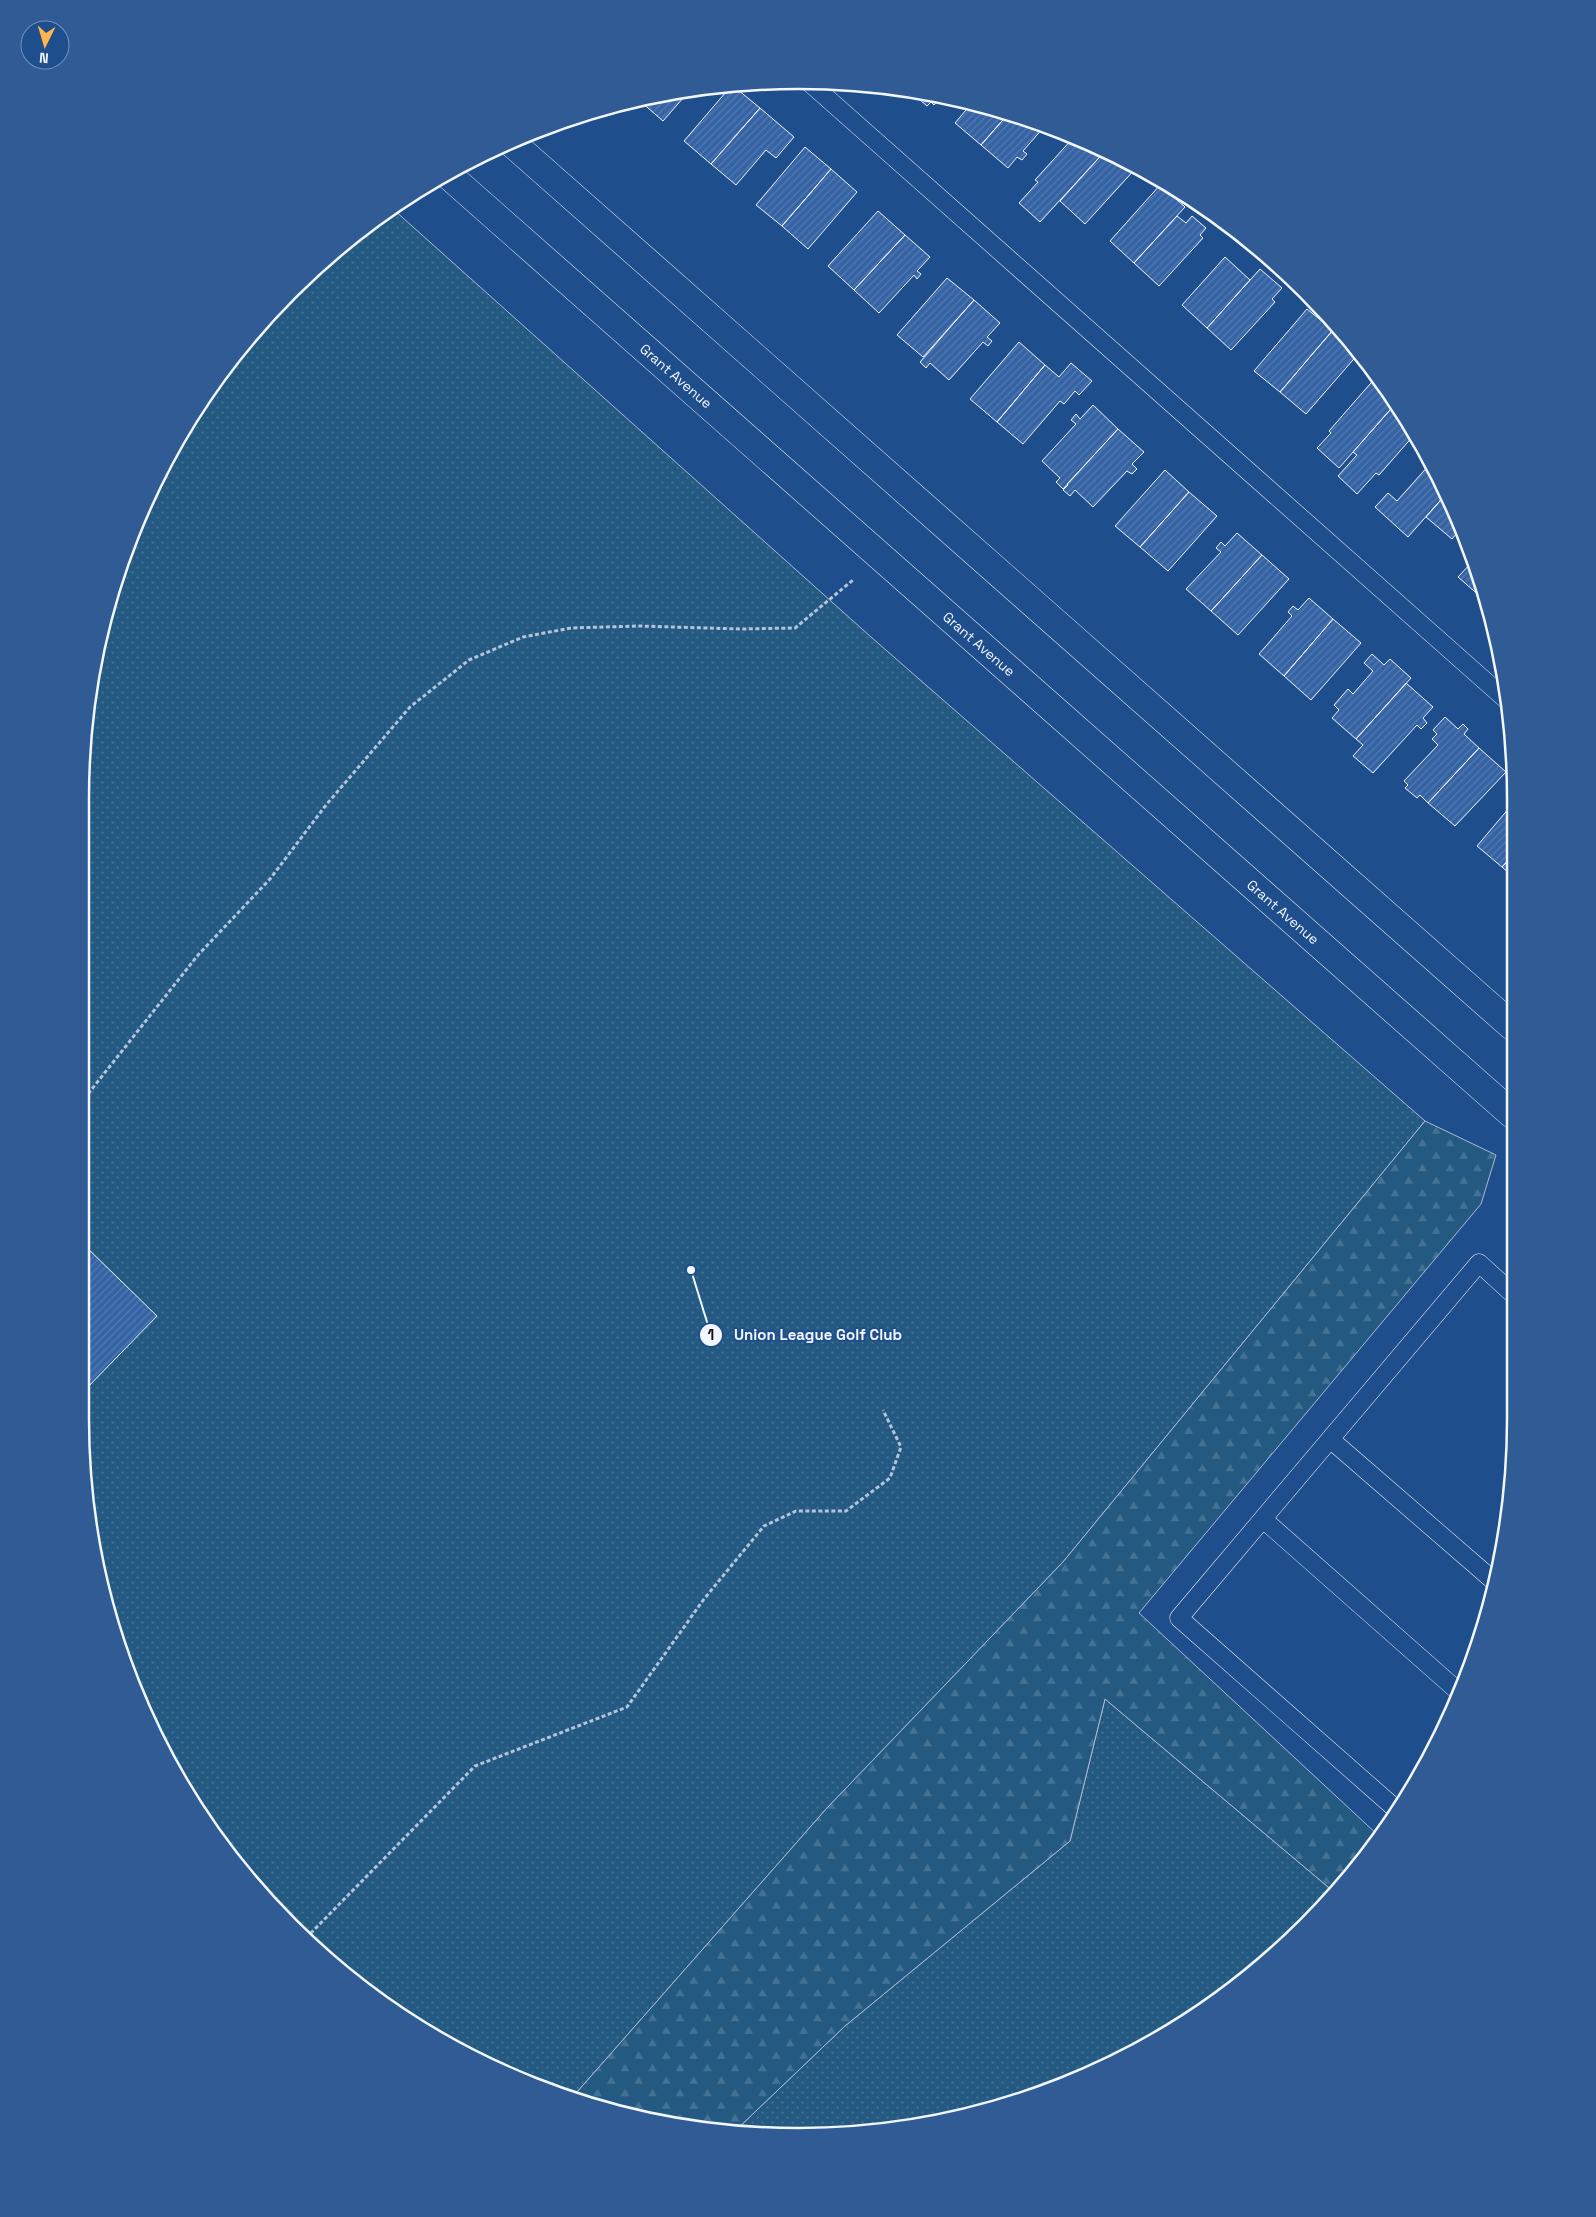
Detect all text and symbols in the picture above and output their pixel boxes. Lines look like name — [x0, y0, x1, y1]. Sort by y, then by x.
north arrow — [20, 20, 70, 70]
text: N — [38, 49, 49, 67]
street label: Grant Avenue — [636, 340, 716, 412]
street label: Grant Avenue — [939, 608, 1019, 680]
street label: Grant Avenue — [1243, 876, 1323, 948]
callout: Union League Golf Club — [699, 1320, 912, 1350]
text: 1 — [708, 1325, 714, 1344]
text: Union League Golf Club — [734, 1325, 902, 1344]

